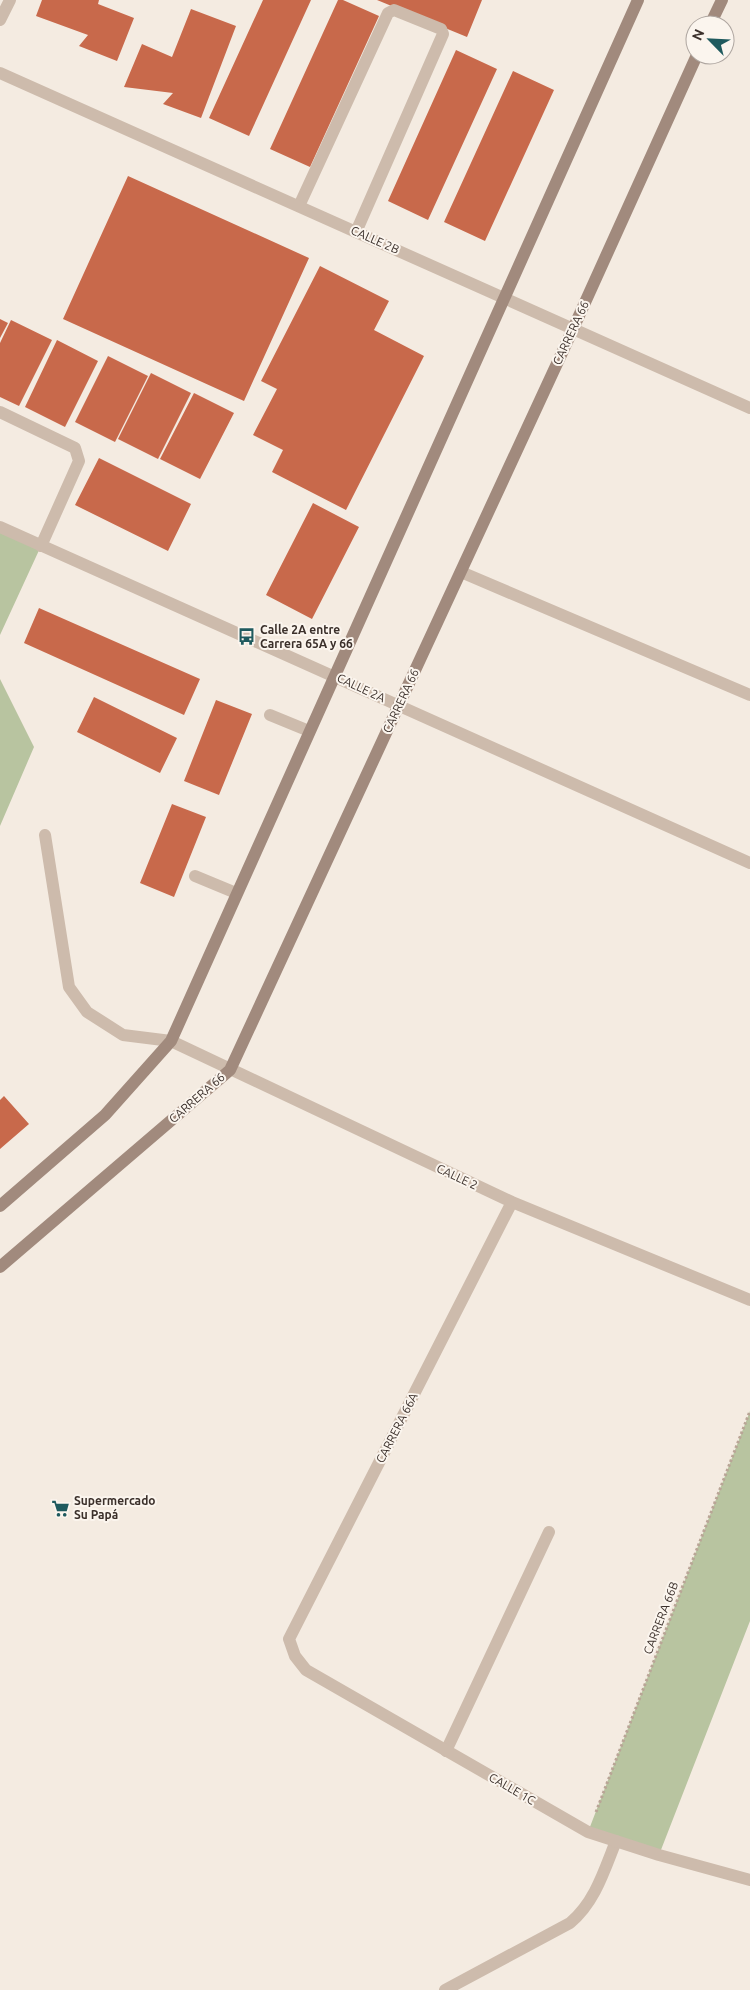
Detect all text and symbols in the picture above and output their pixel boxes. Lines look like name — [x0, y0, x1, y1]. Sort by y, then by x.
north arrow — [685, 15, 735, 65]
text: N — [689, 27, 708, 43]
street label: CALLE 2B — [349, 223, 401, 256]
street label: CARRERA 66 — [550, 299, 591, 367]
place label: Calle 2A entre Carrera 65A y 66 — [260, 623, 353, 650]
bus stop icon: Calle 2A entre Carrera 65A y 66 — [236, 627, 256, 647]
street label: CARRERA 66 — [380, 667, 421, 735]
street label: CALLE 2A — [335, 671, 388, 704]
street label: CARRERA 66 — [166, 1070, 227, 1125]
street label: CALLE 2 — [435, 1161, 480, 1192]
street label: CARRERA 66A — [373, 1390, 420, 1465]
place label: Supermercado Su Papá — [74, 1494, 156, 1521]
supermarket icon: Supermercado Su Papá — [50, 1498, 70, 1518]
street label: CARRERA 66B — [641, 1580, 680, 1656]
street label: CALLE 1C — [487, 1770, 538, 1807]

